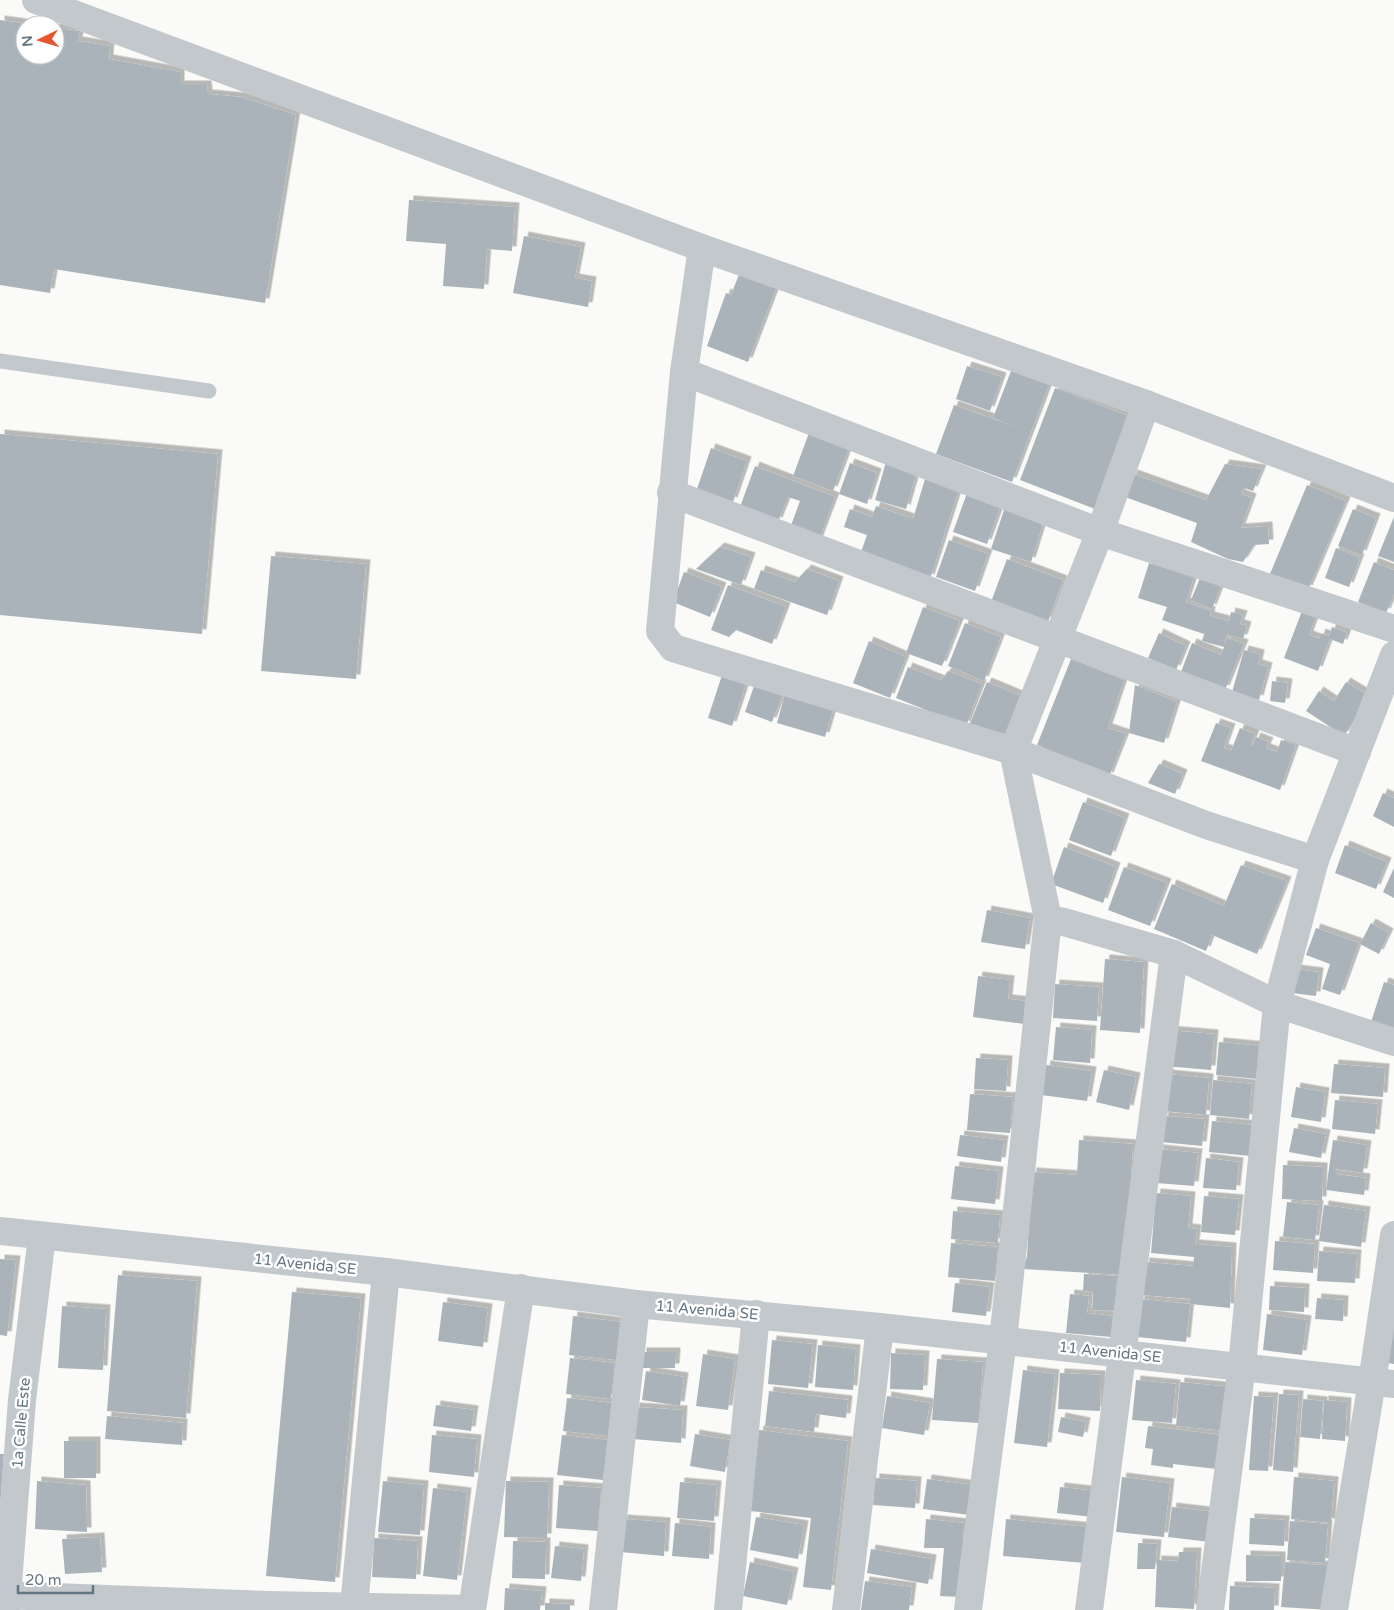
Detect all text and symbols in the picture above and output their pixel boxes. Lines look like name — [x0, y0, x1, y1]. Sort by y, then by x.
north arrow — [15, 15, 65, 65]
text: N — [19, 35, 37, 47]
street label: 11 Avenida SE — [253, 1250, 357, 1278]
street label: 11 Avenida SE — [655, 1297, 759, 1323]
street label: 11 Avenida SE — [1058, 1338, 1162, 1366]
street label: 1a Calle Este — [8, 1377, 34, 1469]
scale bar — [18, 1562, 92, 1594]
text: 20 m — [25, 1571, 62, 1589]

